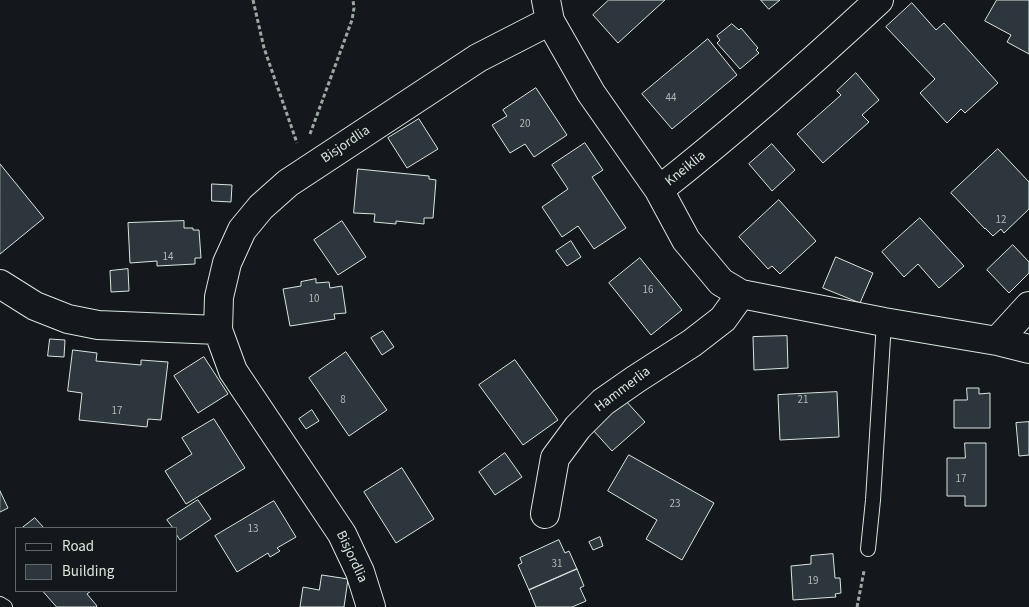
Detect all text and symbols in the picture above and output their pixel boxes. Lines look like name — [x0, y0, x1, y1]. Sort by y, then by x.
house number: 44 — [666, 92, 676, 106]
house number: 20 — [520, 118, 530, 132]
street label: Bisjordlia — [318, 123, 374, 167]
street label: Kneiklia — [662, 148, 710, 190]
house number: 12 — [996, 214, 1006, 228]
house number: 14 — [163, 251, 173, 265]
house number: 16 — [643, 284, 653, 298]
house number: 10 — [309, 293, 319, 307]
street label: Hammerlia — [592, 364, 654, 416]
house number: 8 — [340, 394, 346, 408]
house number: 21 — [798, 394, 808, 408]
house number: 17 — [112, 405, 122, 419]
house number: 17 — [956, 473, 966, 487]
house number: 23 — [670, 498, 680, 512]
house number: 13 — [248, 523, 258, 537]
legend — [15, 527, 178, 592]
street label: Bisjordlia — [332, 528, 370, 586]
text: Road — [62, 536, 94, 557]
house number: 31 — [552, 558, 562, 572]
text: Building — [62, 561, 114, 582]
house number: 19 — [808, 575, 818, 589]

